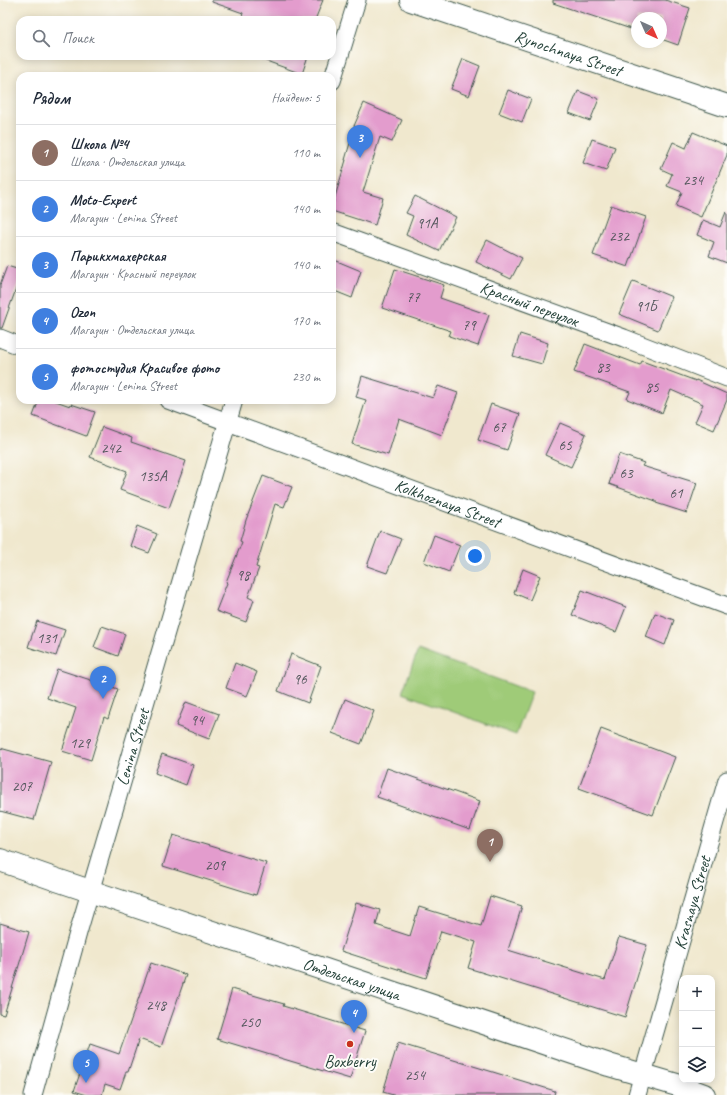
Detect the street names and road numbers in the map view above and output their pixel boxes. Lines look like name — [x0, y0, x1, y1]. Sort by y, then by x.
street label: Rynochnaya Street — [512, 25, 627, 81]
street label: Красный переулок — [477, 276, 583, 332]
street label: Kolkhoznaya Street — [392, 474, 506, 533]
street label: Lenina Street — [111, 704, 154, 788]
street label: Krasnaya Street — [669, 851, 716, 952]
street label: Отдельская улица — [300, 953, 405, 1005]

